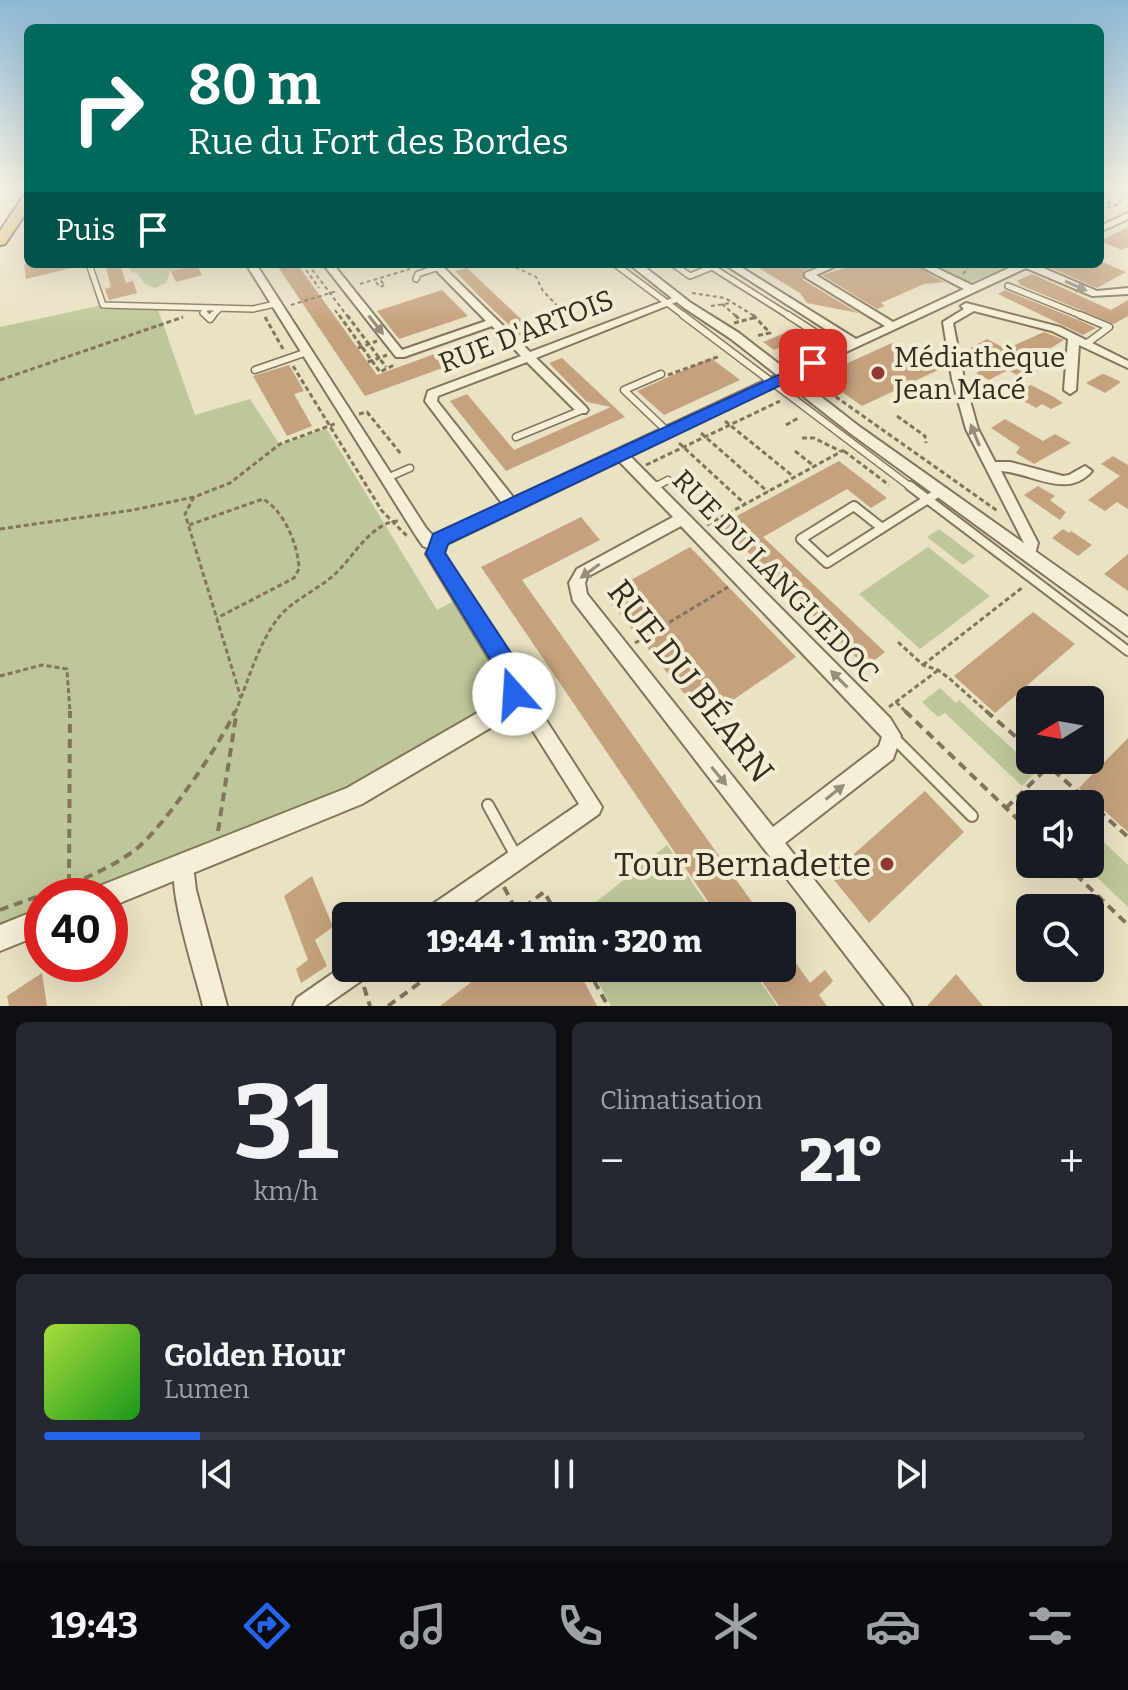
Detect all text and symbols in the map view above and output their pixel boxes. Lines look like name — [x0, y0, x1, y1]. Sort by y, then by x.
text: 80 m — [188, 52, 321, 119]
icon: right — [56, 56, 160, 160]
text: Rue du Fort des Bordes — [188, 120, 569, 164]
icon: arrive — [131, 208, 175, 252]
text: Puis — [56, 212, 115, 248]
one-way arrow — [1064, 279, 1088, 293]
street label: RUE D'ARTOIS — [434, 283, 618, 380]
one-way arrow — [368, 315, 384, 335]
pin — [779, 329, 847, 397]
icon: arrive — [791, 341, 835, 385]
place label: Médiathèque Jean Macé — [893, 341, 1065, 406]
marker: Médiathèque Jean Macé — [869, 364, 887, 382]
one-way arrow — [968, 423, 981, 447]
street label: RUE DU LANGUEDOC — [666, 463, 886, 689]
one-way arrow — [579, 563, 601, 579]
street label: RUE DU BÉARN — [599, 572, 782, 791]
position arrow — [472, 652, 556, 736]
one-way arrow — [830, 670, 849, 689]
north arrow — [1016, 686, 1104, 774]
map controls — [1016, 686, 1104, 982]
one-way arrow — [710, 766, 727, 786]
one-way arrow — [825, 784, 845, 801]
button: sound — [1016, 790, 1104, 878]
place label: Tour Bernadette — [614, 844, 871, 885]
marker: Tour Bernadette — [878, 855, 896, 873]
speed limit sign: 40 — [24, 878, 128, 982]
button: search — [1016, 894, 1104, 982]
text: 19:44 · 1 min · 320 m — [427, 924, 701, 960]
text: 31 — [234, 1061, 338, 1186]
text: Climatisation — [600, 1085, 763, 1116]
text: 21° — [799, 1125, 884, 1197]
text: − — [600, 1135, 624, 1188]
text: + — [1059, 1135, 1084, 1188]
text: km/h — [254, 1176, 318, 1207]
text: Golden Hour — [164, 1338, 345, 1374]
text: Lumen — [164, 1374, 250, 1405]
icon: previous — [195, 1452, 239, 1496]
icon: pause — [542, 1452, 586, 1496]
icon: next — [889, 1452, 933, 1496]
icon: directions — [239, 1598, 295, 1654]
icon: music — [395, 1598, 451, 1654]
icon: phone — [552, 1598, 608, 1654]
icon: climate — [708, 1598, 764, 1654]
icon: car — [865, 1598, 921, 1654]
icon: filters — [1022, 1598, 1078, 1654]
text: 19:43 — [50, 1604, 138, 1648]

